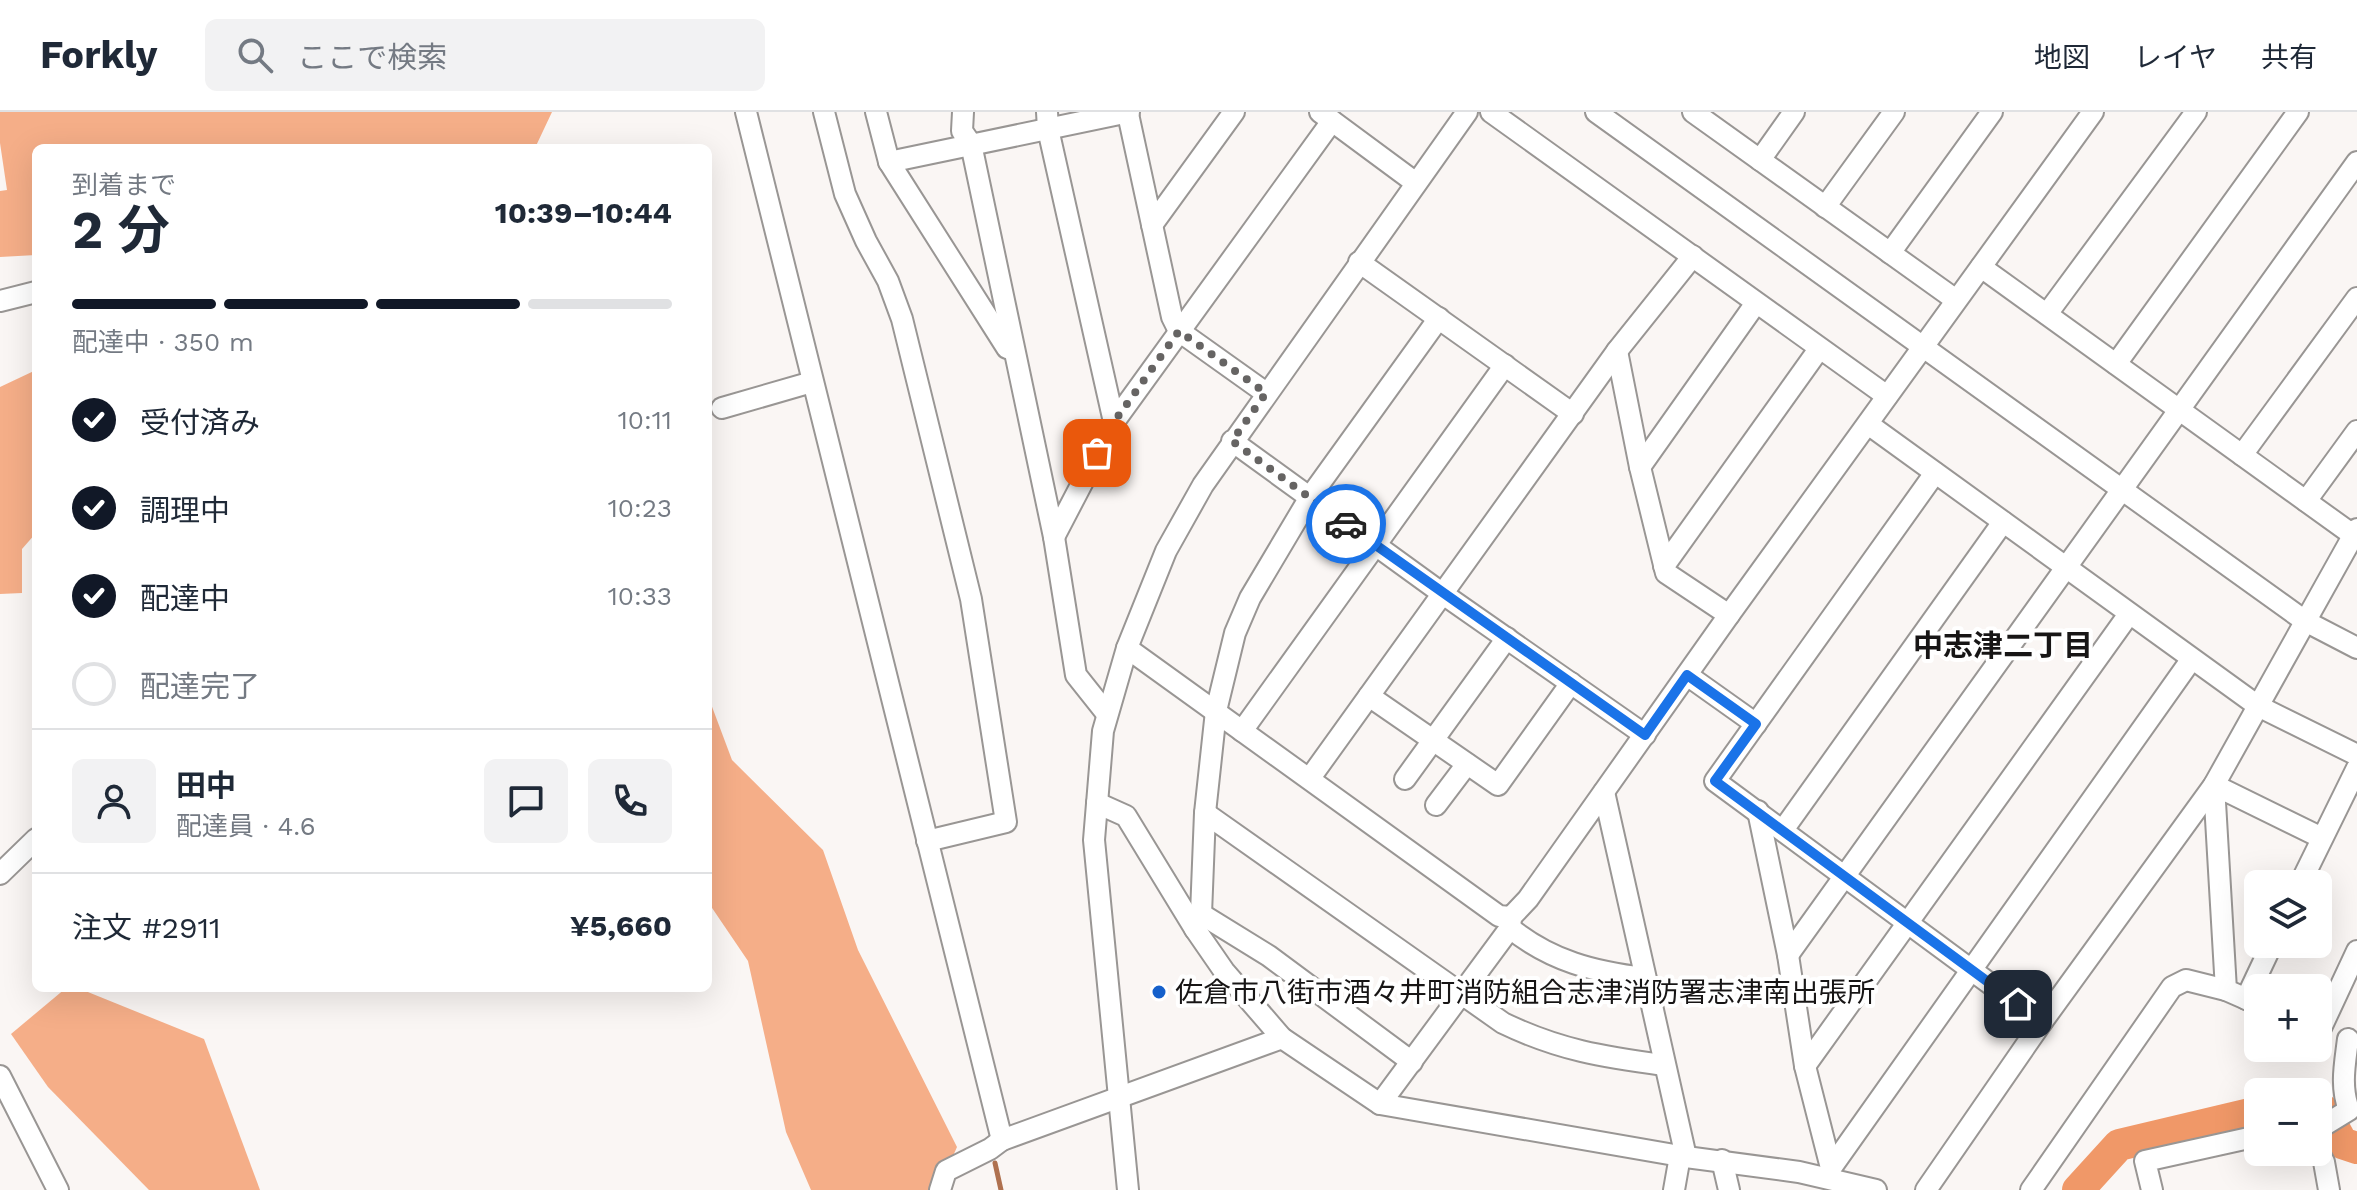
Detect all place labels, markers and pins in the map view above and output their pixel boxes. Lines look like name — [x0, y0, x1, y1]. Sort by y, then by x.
pin — [1063, 419, 1131, 487]
pin — [1984, 970, 2052, 1038]
place label: 佐倉市八街市酒々井町消防組合志津消防署志津南出張所 — [1175, 976, 1875, 1009]
marker: 佐倉市八街市酒々井町消防組合志津消防署志津南出張所 — [1150, 983, 1168, 1001]

